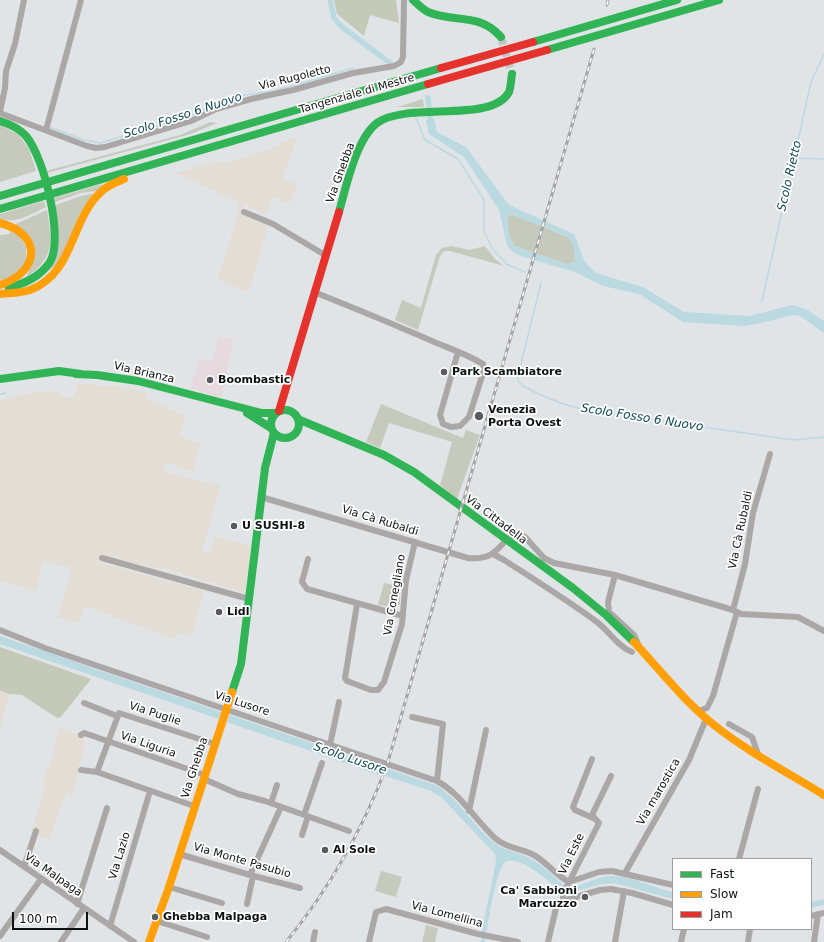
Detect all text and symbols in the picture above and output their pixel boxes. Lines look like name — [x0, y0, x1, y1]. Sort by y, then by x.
street label: Via Rugoletto — [258, 63, 332, 93]
street label: Tangenziale di Mestre — [298, 71, 416, 117]
water label: Scolo Fosso 6 Nuovo — [122, 90, 244, 142]
water label: Scolo Rietto — [775, 139, 805, 213]
street label: Via Ghebba — [324, 141, 358, 205]
street label: Via Brianza — [112, 360, 176, 386]
place label: Park Scambiatore — [452, 365, 562, 379]
marker: Park Scambiatore — [439, 367, 449, 377]
place label: Boombastic — [218, 373, 290, 387]
marker: Boombastic — [205, 375, 215, 385]
water label: Scolo Fosso 6 Nuovo — [580, 401, 704, 435]
place label: Venezia Porta Ovest — [488, 403, 561, 429]
marker: Venezia Porta Ovest — [473, 410, 485, 422]
street label: Via Cà Rubaldi — [726, 490, 756, 570]
street label: Via Cittadella — [463, 493, 529, 547]
street label: Via Cà Rubaldi — [340, 503, 420, 539]
place label: U SUSHI-8 — [242, 519, 305, 533]
marker: U SUSHI-8 — [229, 521, 239, 531]
street label: Via Conegliano — [381, 553, 409, 637]
place label: Lidl — [227, 605, 249, 619]
marker: Lidl — [214, 607, 224, 617]
street label: Via Lusore — [213, 689, 271, 719]
street label: Via Puglie — [127, 699, 183, 729]
street label: Via Liguria — [118, 729, 178, 761]
street label: Via Ghebba — [179, 736, 211, 800]
water label: Scolo Lusore — [312, 740, 388, 778]
street label: Via marostica — [635, 756, 683, 828]
street label: Via Lazio — [107, 831, 133, 881]
street label: Via Este — [556, 831, 588, 877]
street label: Via Monte Pasubio — [192, 841, 292, 881]
place label: Al Sole — [333, 843, 376, 857]
marker: Al Sole — [320, 845, 330, 855]
street label: Via Malpaga — [22, 850, 84, 900]
legend — [672, 858, 812, 930]
text: Fast — [710, 867, 734, 881]
place label: Ca' Sabbioni Marcuzzo — [500, 884, 577, 910]
text: Slow — [710, 887, 738, 901]
marker: Ca' Sabbioni Marcuzzo — [580, 892, 590, 902]
street label: Via Lomellina — [410, 899, 484, 931]
scale bar — [14, 904, 90, 930]
text: Jam — [710, 907, 733, 921]
place label: Ghebba Malpaga — [163, 910, 267, 924]
text: 100 m — [19, 912, 57, 926]
marker: Ghebba Malpaga — [150, 912, 160, 922]

